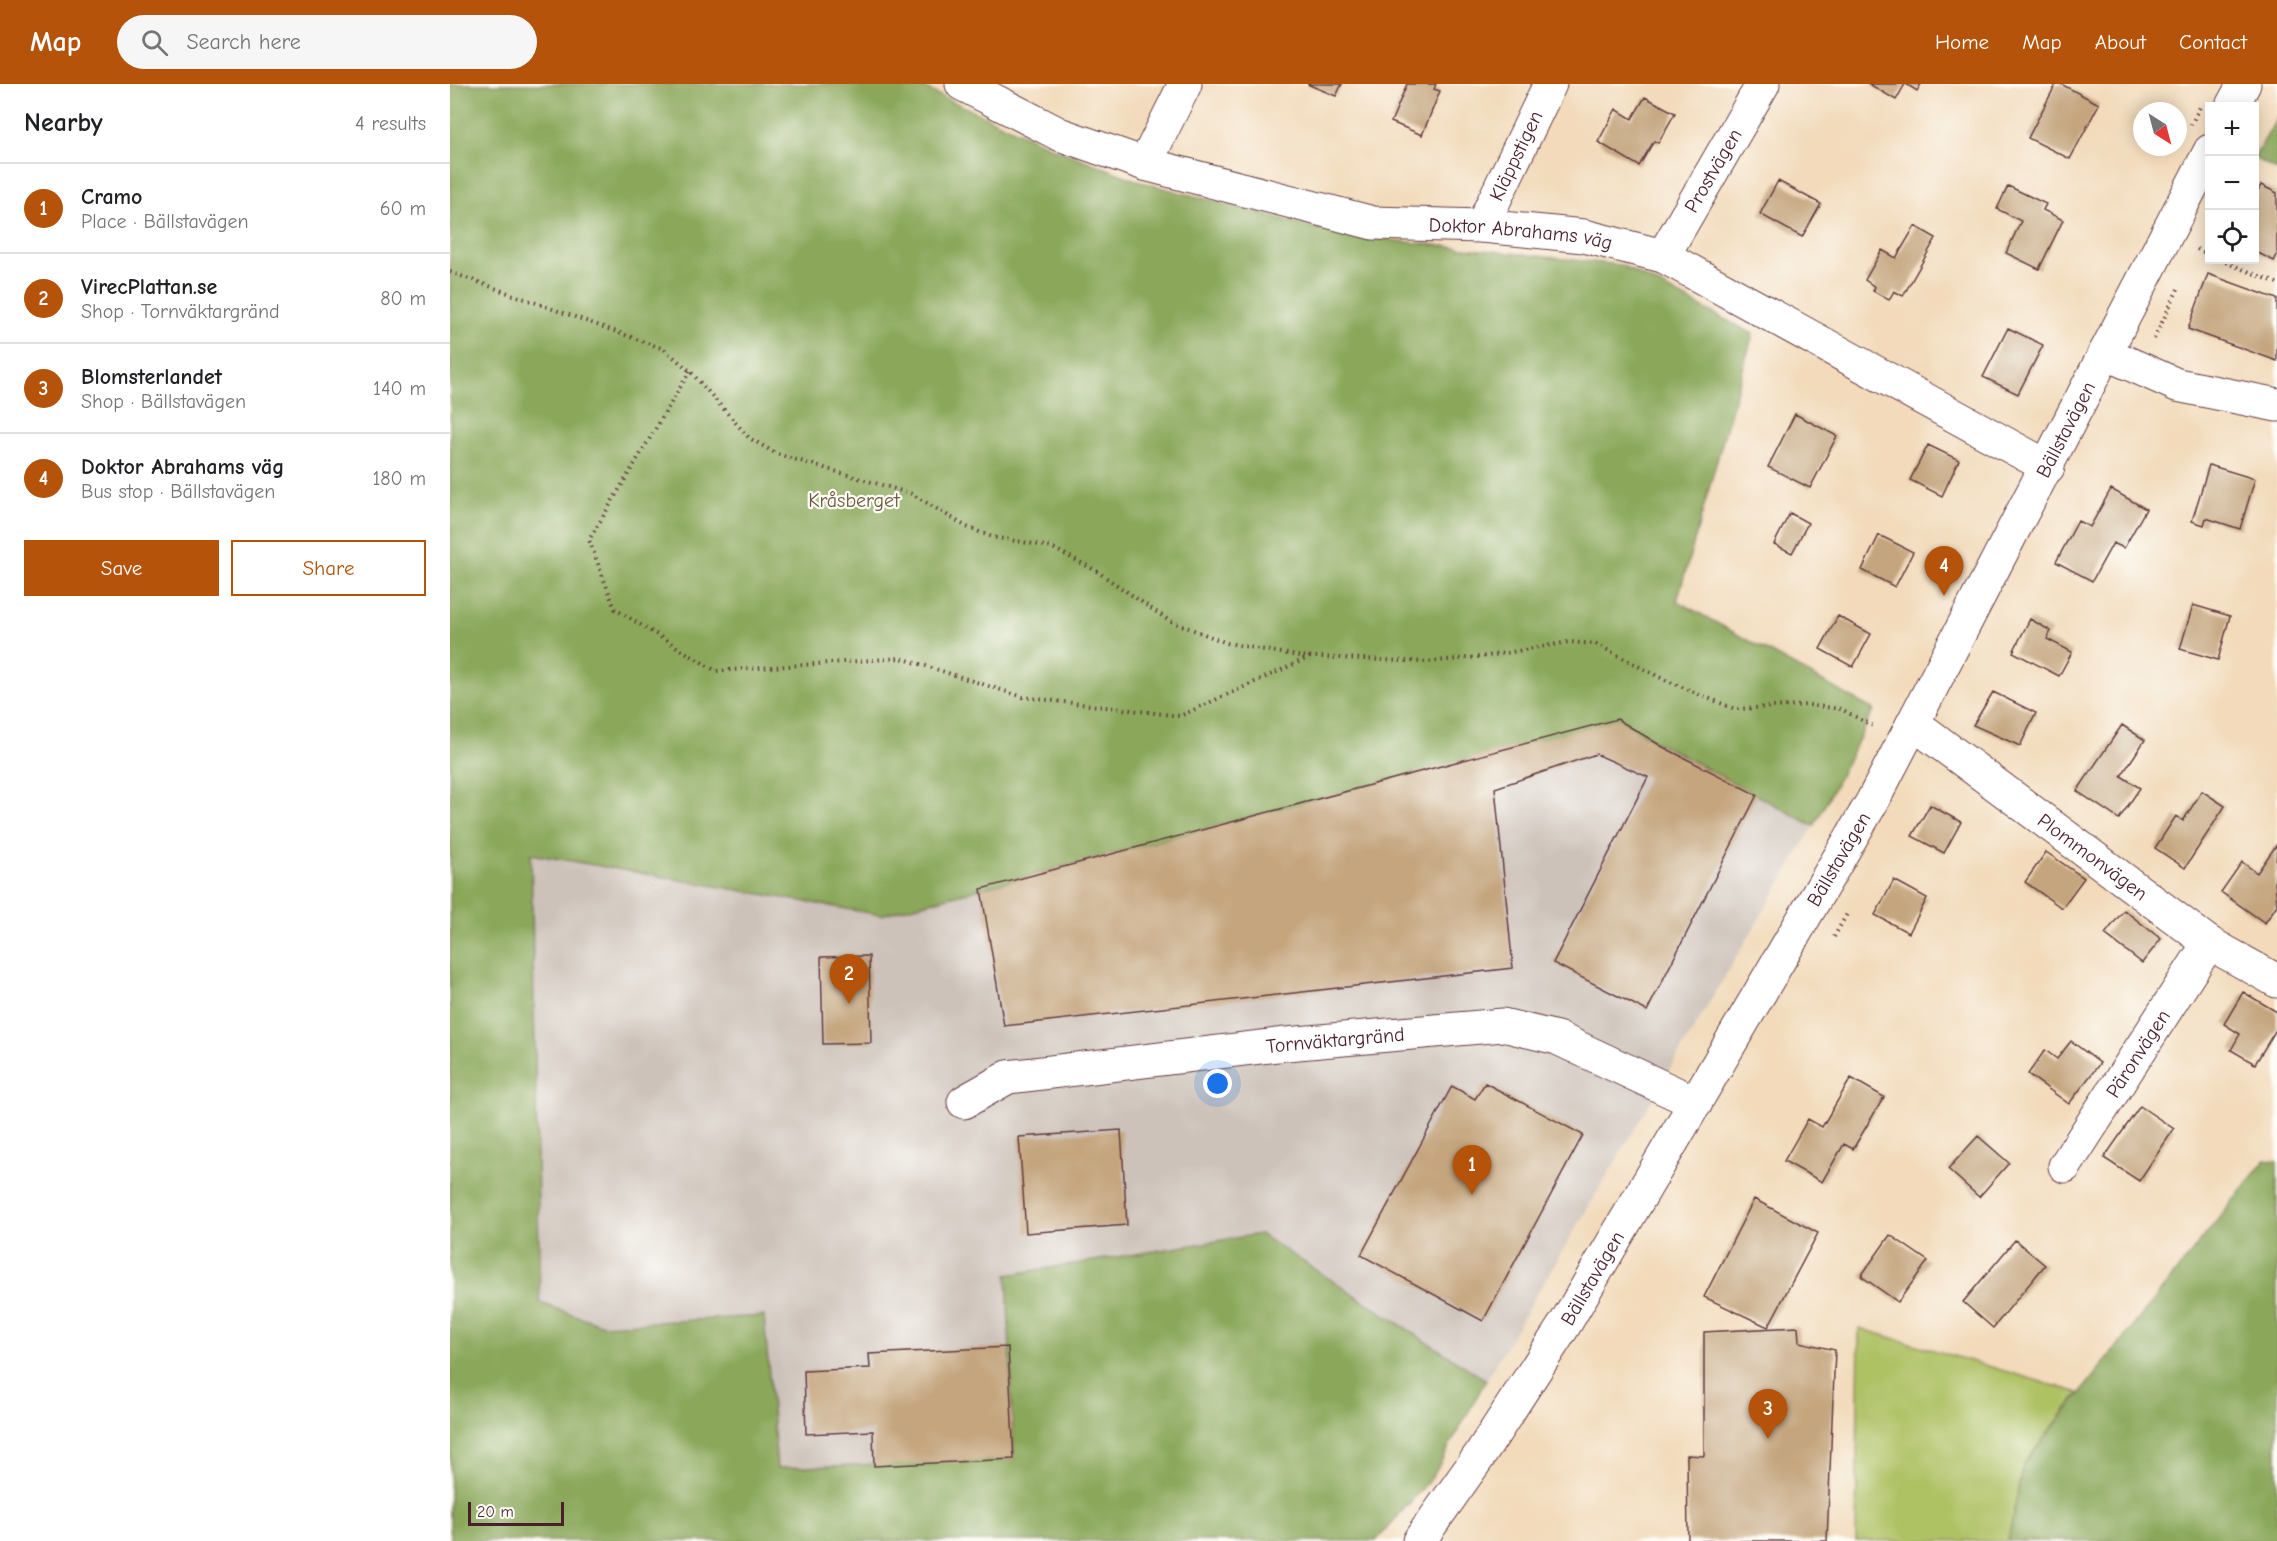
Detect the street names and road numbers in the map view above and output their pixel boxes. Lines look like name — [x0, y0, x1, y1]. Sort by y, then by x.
street label: Kläppstigen — [1484, 107, 1547, 205]
street label: Prostvägen — [1679, 124, 1746, 217]
street label: Doktor Abrahams väg — [1428, 213, 1615, 254]
street label: Bällstavägen — [2031, 377, 2100, 481]
street label: Bällstavägen — [1802, 808, 1875, 910]
street label: Plommonvägen — [2033, 808, 2152, 905]
street label: Päronvägen — [2101, 1005, 2174, 1102]
street label: Tornväktargränd — [1265, 1022, 1405, 1058]
street label: Bällstavägen — [1555, 1227, 1629, 1329]

